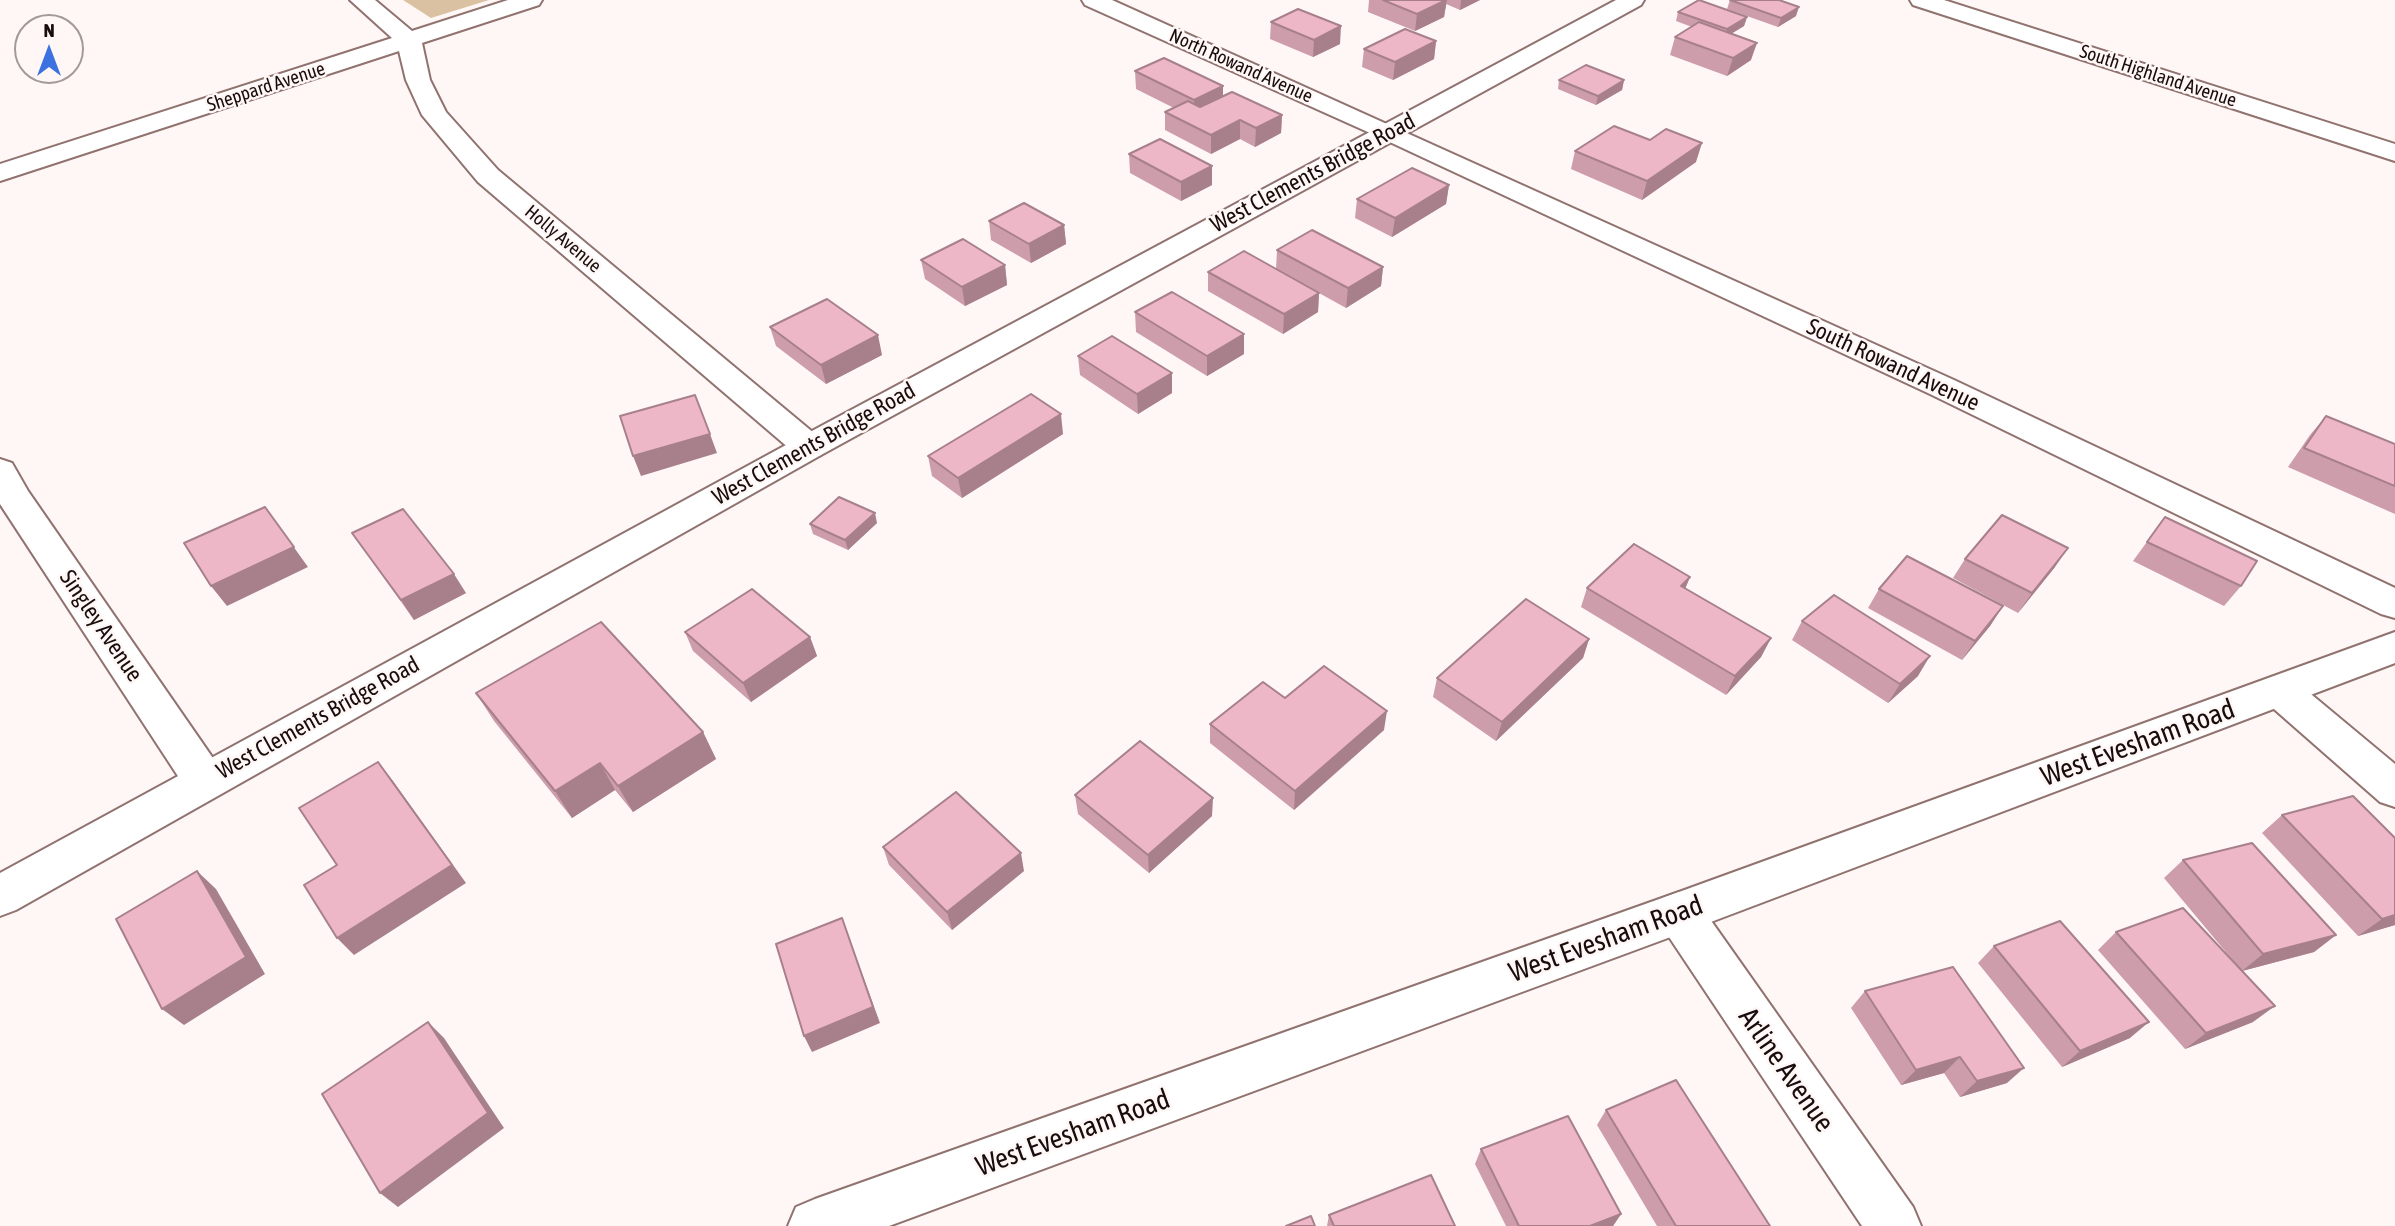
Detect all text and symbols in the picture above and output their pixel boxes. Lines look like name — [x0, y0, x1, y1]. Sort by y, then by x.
north arrow — [14, 14, 84, 84]
text: N — [43, 19, 55, 41]
street label: North Rowand Avenue — [1166, 24, 1316, 108]
street label: South Highland Avenue — [2077, 40, 2239, 112]
street label: Sheppard Avenue — [204, 57, 328, 117]
street label: West Clements Bridge Road — [1206, 107, 1420, 239]
street label: Holly Avenue — [520, 200, 606, 278]
street label: South Rowand Avenue — [1802, 313, 1984, 417]
street label: West Clements Bridge Road — [708, 377, 920, 511]
street label: Singley Avenue — [54, 565, 148, 687]
street label: West Clements Bridge Road — [212, 651, 424, 785]
street label: West Evesham Road — [2037, 692, 2239, 794]
street label: West Evesham Road — [1505, 888, 1707, 990]
street label: Arline Avenue — [1731, 1002, 1841, 1138]
street label: West Evesham Road — [972, 1082, 1174, 1184]

